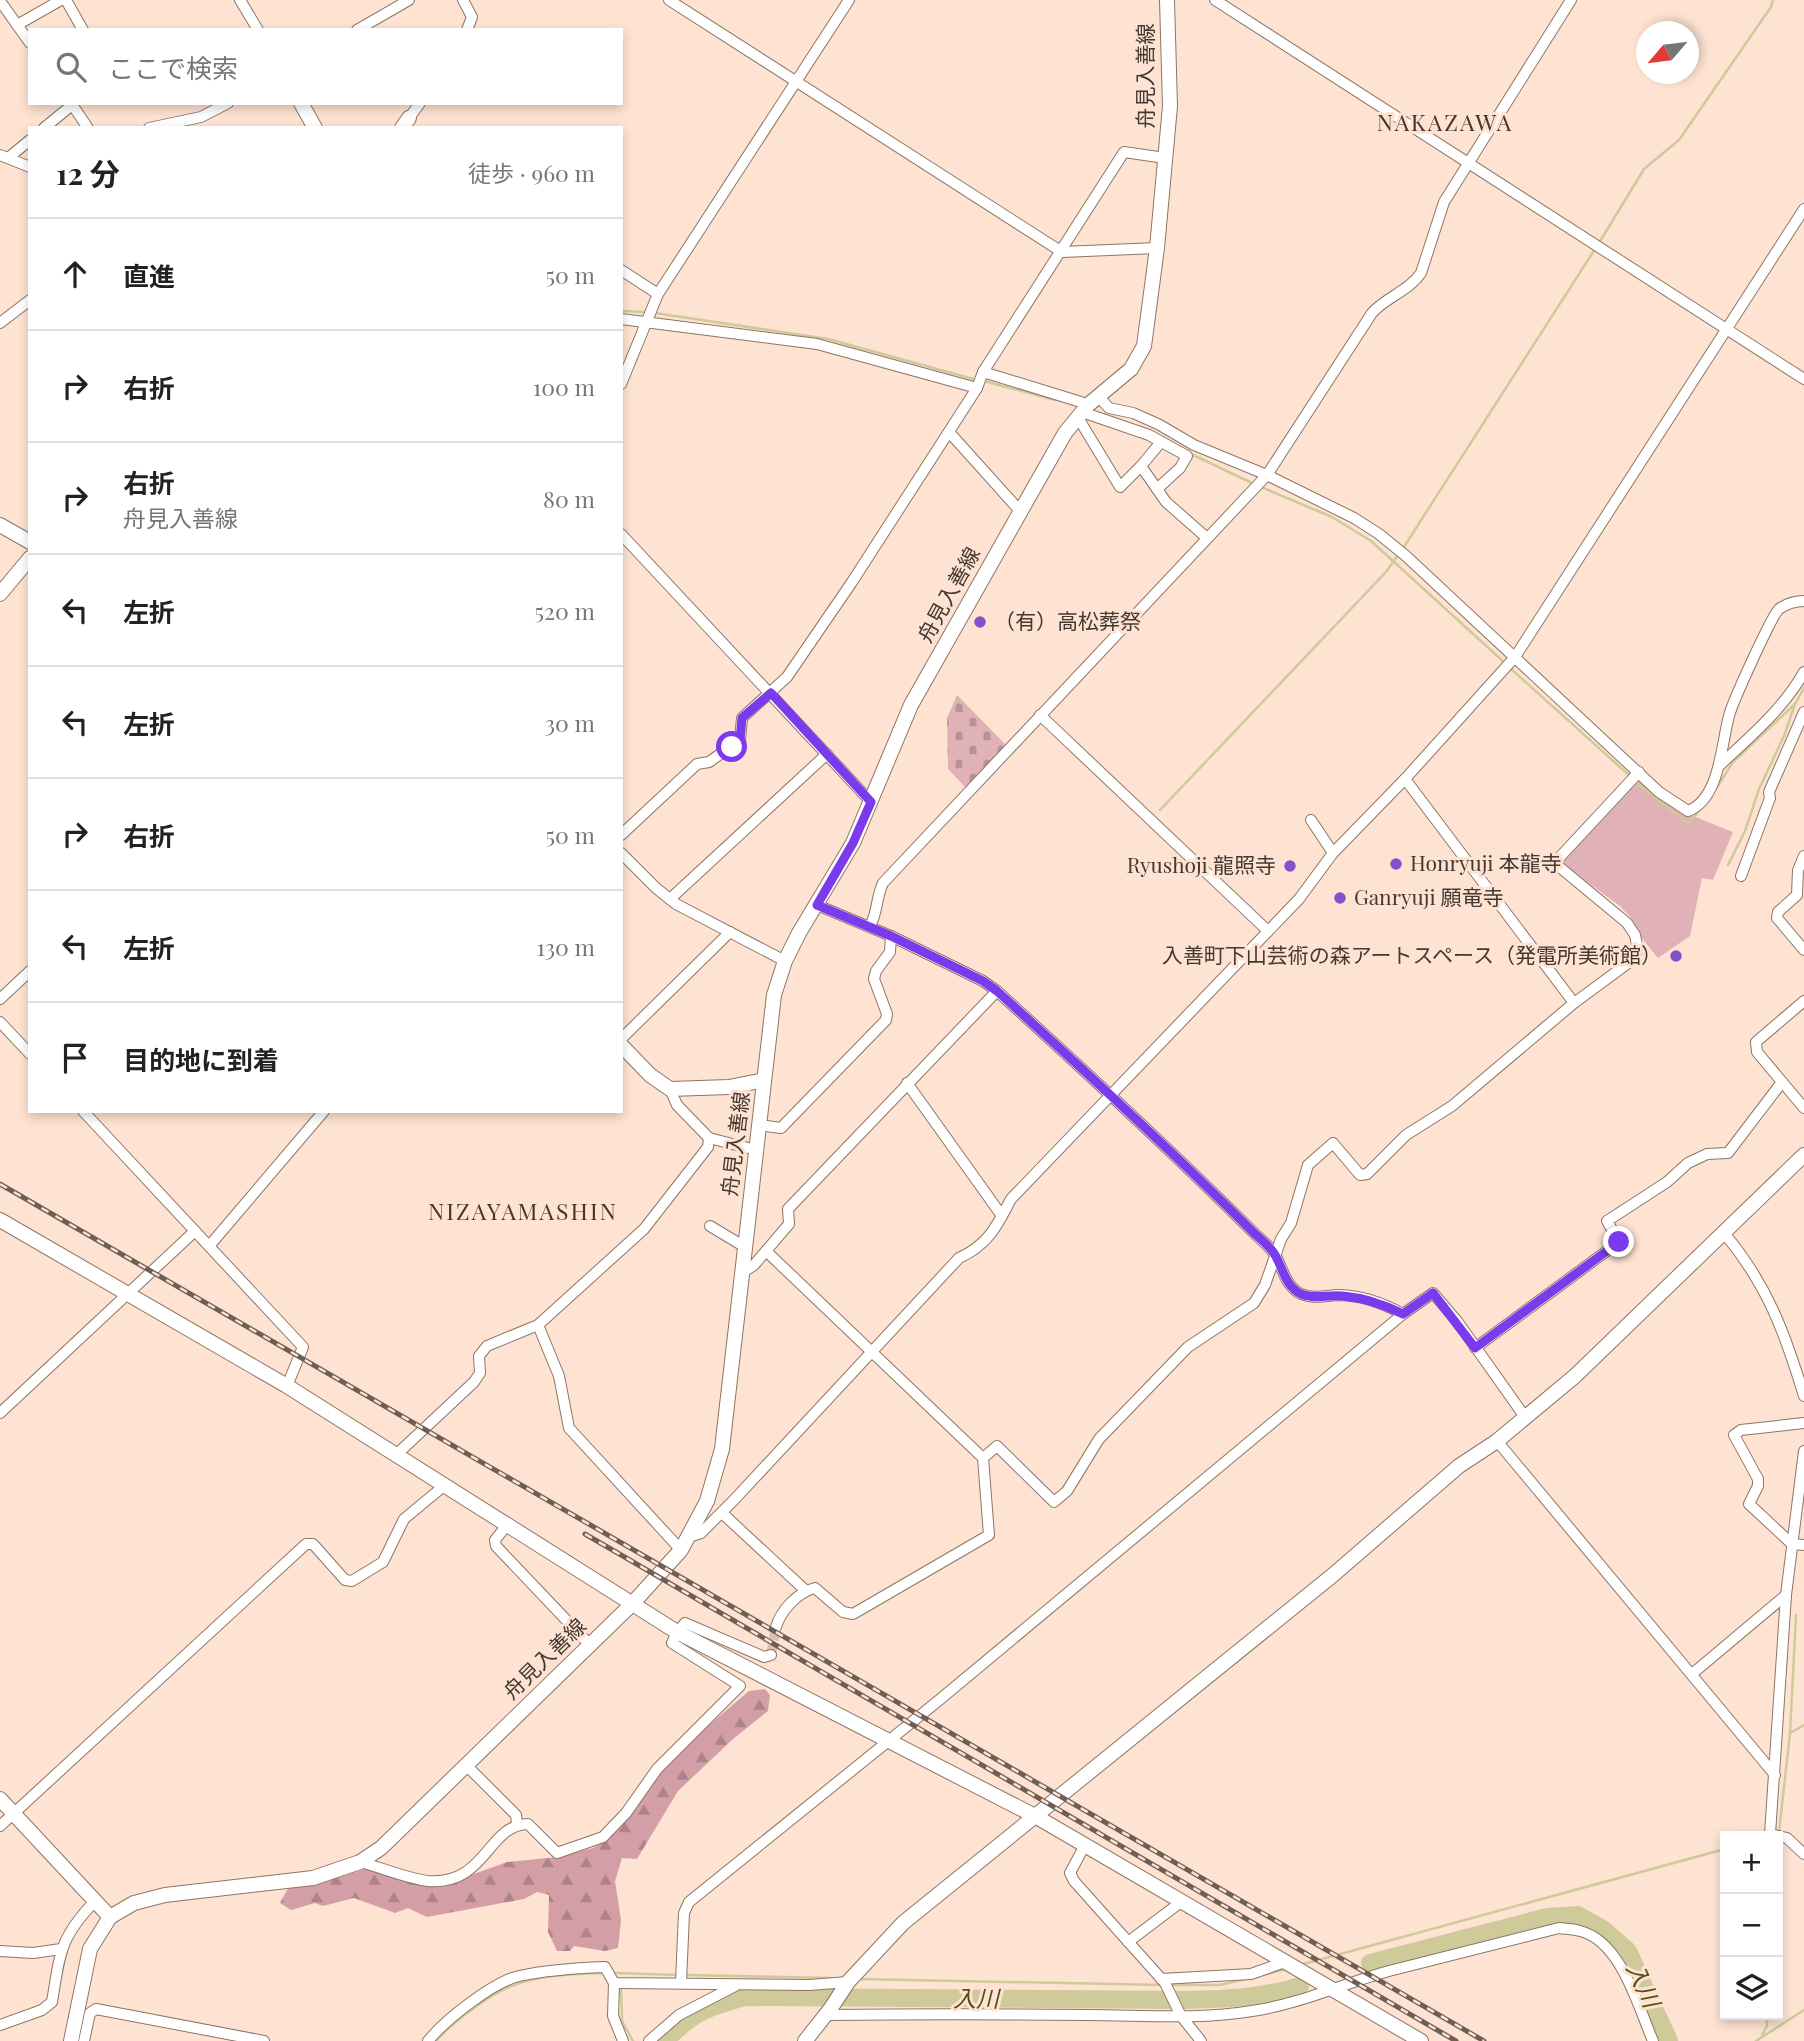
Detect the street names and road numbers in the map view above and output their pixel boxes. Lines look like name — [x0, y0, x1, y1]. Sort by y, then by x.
street label: 舟見入善線 — [1130, 24, 1158, 129]
street label: 舟見入善線 — [910, 541, 985, 647]
street label: 舟見入善線 — [714, 1090, 754, 1198]
street label: 舟見入善線 — [496, 1611, 591, 1704]

